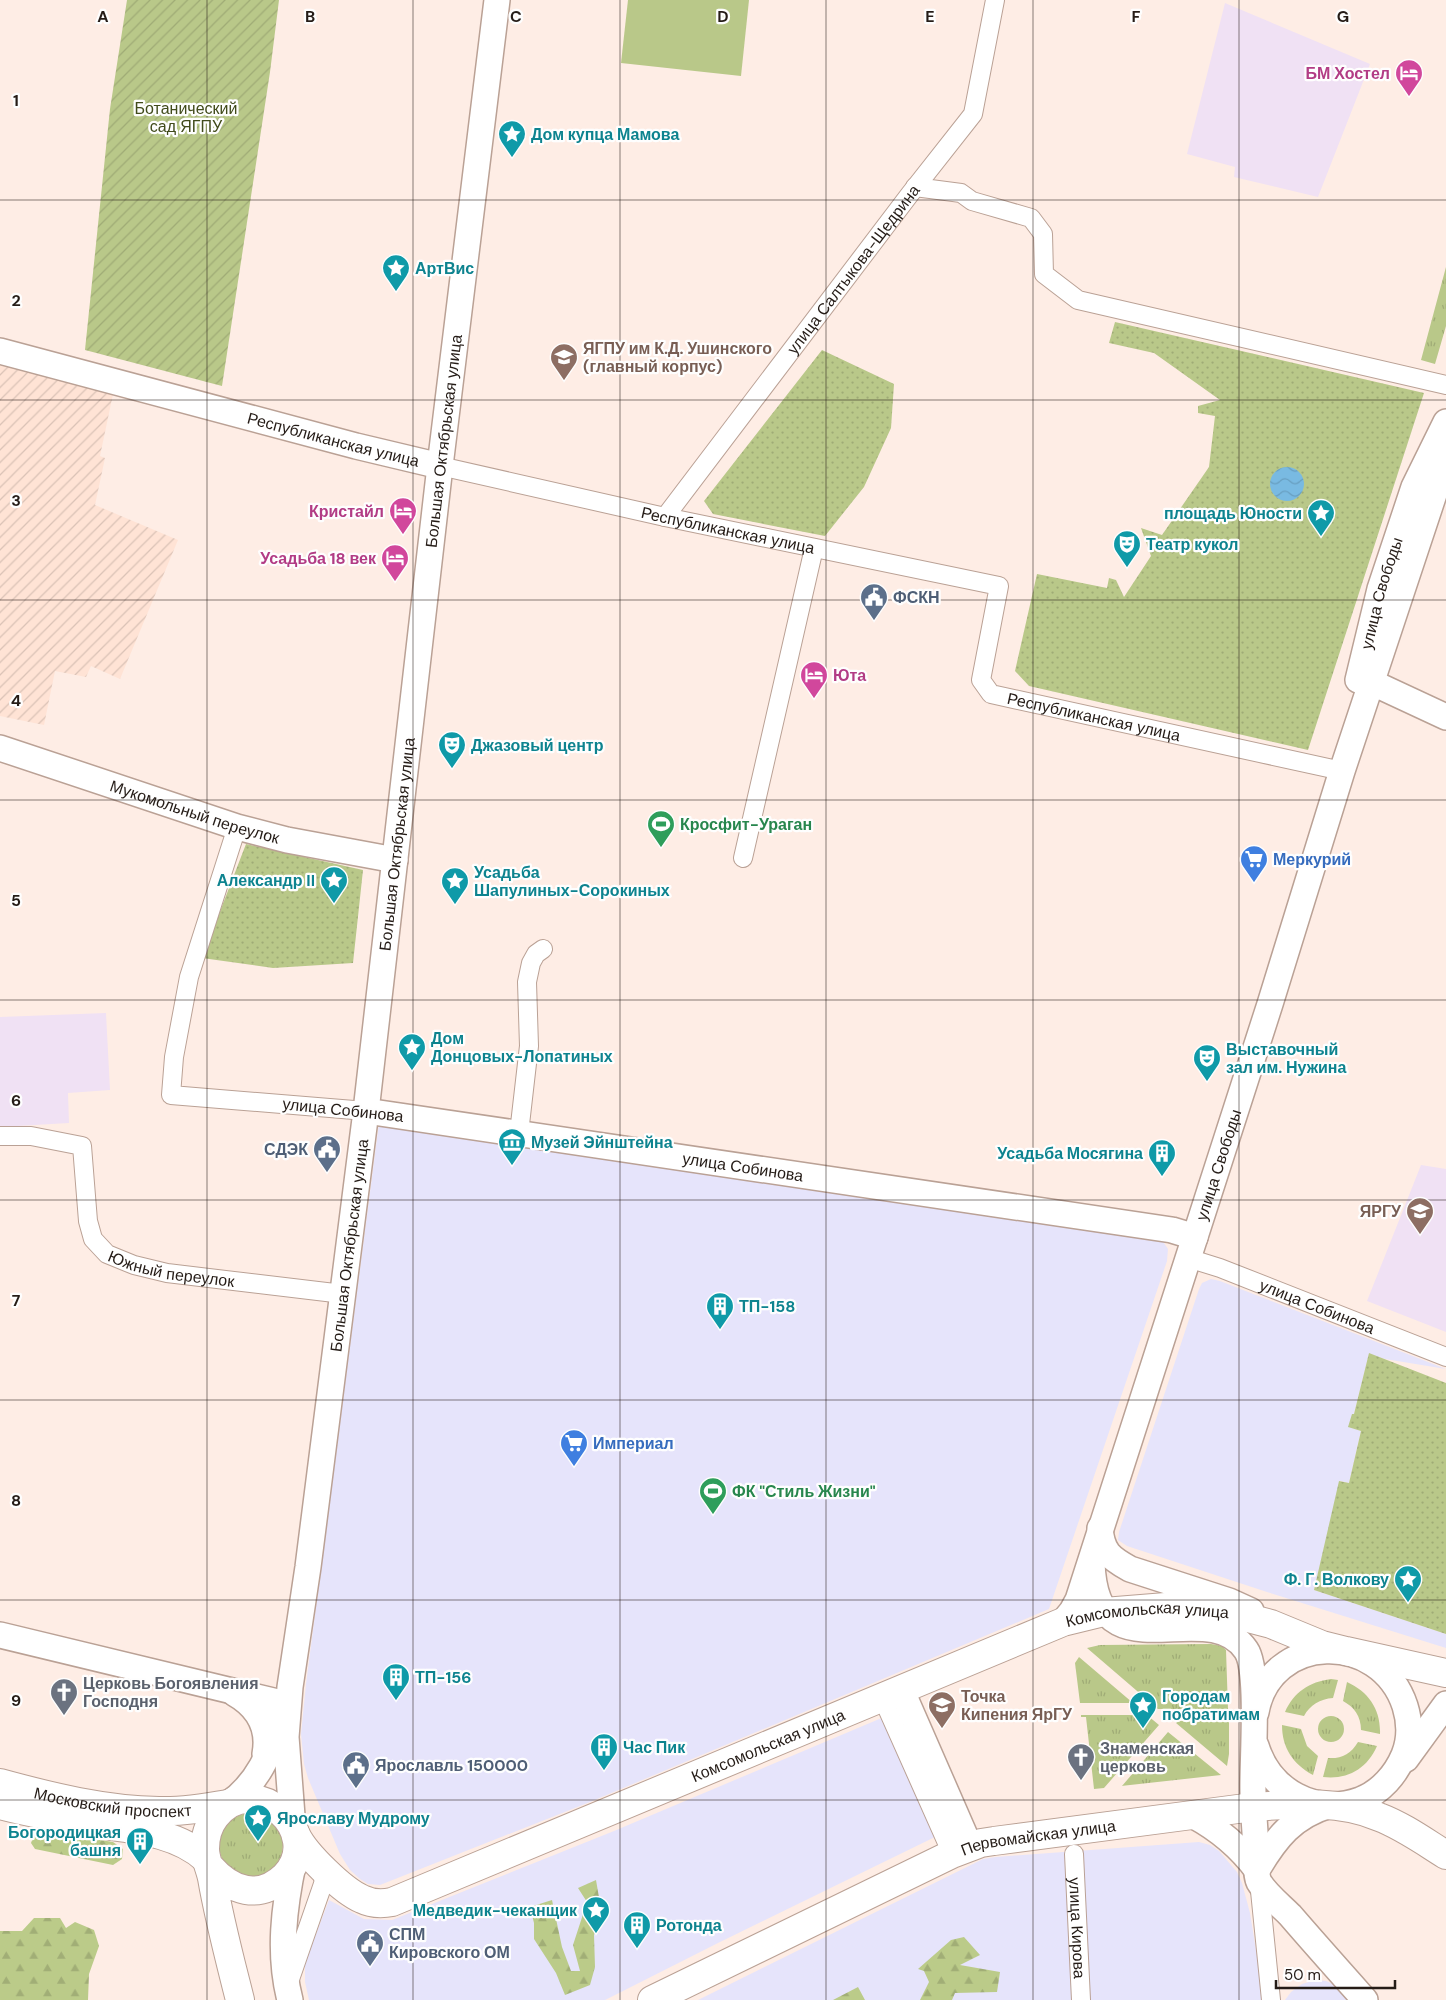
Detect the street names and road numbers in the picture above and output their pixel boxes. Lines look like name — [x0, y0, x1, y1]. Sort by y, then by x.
street label: улица Салтыкова-Щедрина — [782, 180, 924, 358]
street label: Большая Октябрьская улица — [420, 333, 467, 549]
street label: Республиканская улица — [245, 407, 422, 471]
street label: Республиканская улица — [639, 501, 817, 558]
street label: улица Свободы — [1355, 534, 1407, 651]
street label: Республиканская улица — [1005, 687, 1183, 746]
street label: Большая Октябрьская улица — [374, 736, 419, 952]
street label: Мукомольный переулок — [107, 775, 283, 848]
street label: улица Собинова — [281, 1093, 405, 1127]
street label: улица Свободы — [1190, 1107, 1246, 1223]
street label: Большая Октябрьская улица — [325, 1137, 373, 1353]
street label: улица Собинова — [681, 1147, 805, 1186]
street label: Южный переулок — [105, 1245, 237, 1292]
street label: улица Собинова — [1257, 1274, 1378, 1338]
street label: Комсомольская улица — [1063, 1596, 1230, 1632]
street label: Комсомольская улица — [688, 1704, 848, 1787]
street label: Московский проспект — [32, 1782, 193, 1822]
street label: Первомайская улица — [958, 1815, 1117, 1860]
street label: улица Кирова — [1065, 1877, 1090, 1979]

